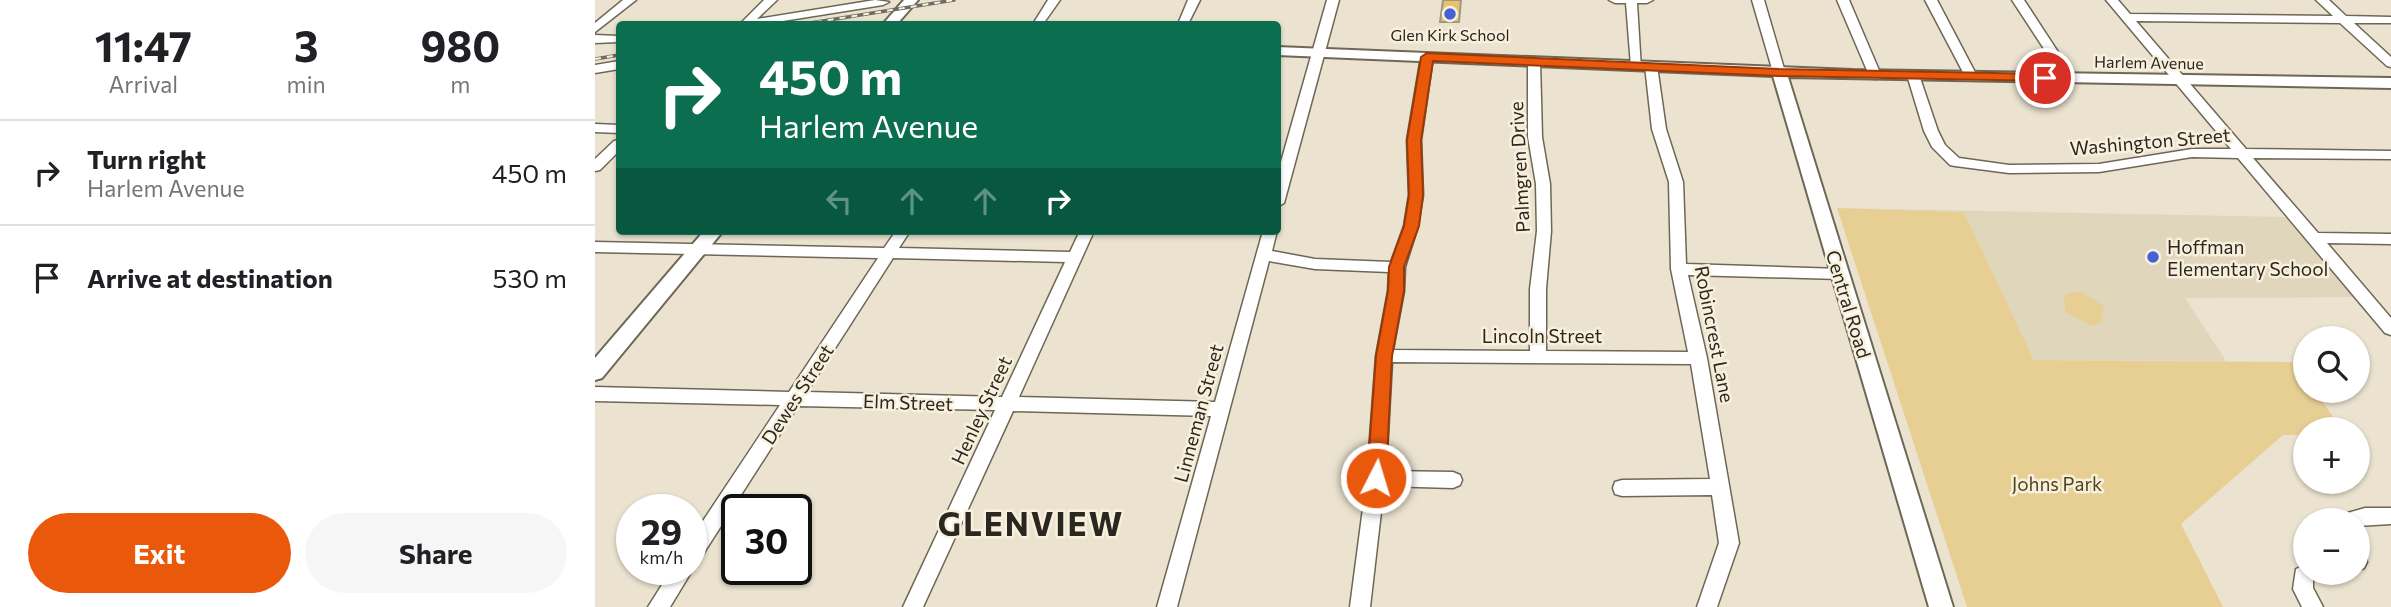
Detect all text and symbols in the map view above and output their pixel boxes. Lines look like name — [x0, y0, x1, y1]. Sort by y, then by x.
marker: Glen Kirk School — [1442, 6, 1458, 22]
text: 11:47 — [95, 19, 192, 71]
text: 3 — [294, 19, 318, 71]
text: 980 — [420, 19, 500, 71]
place label: Glen Kirk School — [1390, 25, 1510, 44]
text: 450 m — [759, 45, 902, 105]
pin — [2015, 48, 2075, 108]
icon: right — [644, 49, 735, 140]
street label: Harlem Avenue — [2094, 52, 2204, 72]
icon: arrive — [2026, 59, 2064, 97]
text: Arrival — [108, 70, 178, 98]
text: min — [287, 70, 326, 98]
text: m — [450, 70, 470, 98]
street label: Palmgren Drive — [1504, 101, 1534, 233]
text: Harlem Avenue — [759, 105, 978, 145]
street label: Washington Street — [2069, 123, 2231, 159]
text: Turn right — [87, 143, 206, 174]
icon: right — [28, 154, 66, 192]
text: 450 m — [492, 157, 567, 188]
text: Harlem Avenue — [87, 174, 245, 202]
icon: left — [820, 182, 858, 220]
icon: ahead — [893, 182, 931, 220]
icon: ahead — [966, 182, 1004, 220]
icon: right — [1039, 182, 1077, 220]
place label: Hoffman Elementary School — [2167, 235, 2328, 280]
street label: Central Road — [1822, 247, 1876, 361]
marker: Hoffman Elementary School — [2145, 249, 2161, 265]
icon: arrive — [28, 259, 66, 297]
text: Arrive at destination — [87, 262, 333, 293]
text: 530 m — [493, 262, 567, 293]
street label: Robincrest Lane — [1690, 264, 1740, 404]
street label: Lincoln Street — [1482, 324, 1602, 347]
map controls — [2293, 326, 2370, 585]
button: search — [2293, 326, 2370, 403]
street label: Dewes Street — [756, 339, 838, 448]
street label: Linneman Street — [1168, 341, 1228, 485]
street label: Henley Street — [946, 352, 1016, 468]
street label: Elm Street — [863, 389, 954, 415]
button: + — [2293, 417, 2370, 494]
position arrow — [1339, 441, 1413, 515]
park label: Johns Park — [2012, 472, 2102, 495]
speed limit sign: 30 — [721, 494, 812, 585]
district label: GLENVIEW — [938, 503, 1124, 543]
button: − — [2293, 508, 2370, 585]
text: 29 — [641, 509, 682, 552]
button: Exit — [28, 513, 291, 593]
button: Share — [305, 513, 567, 593]
text: km/h — [640, 546, 683, 568]

